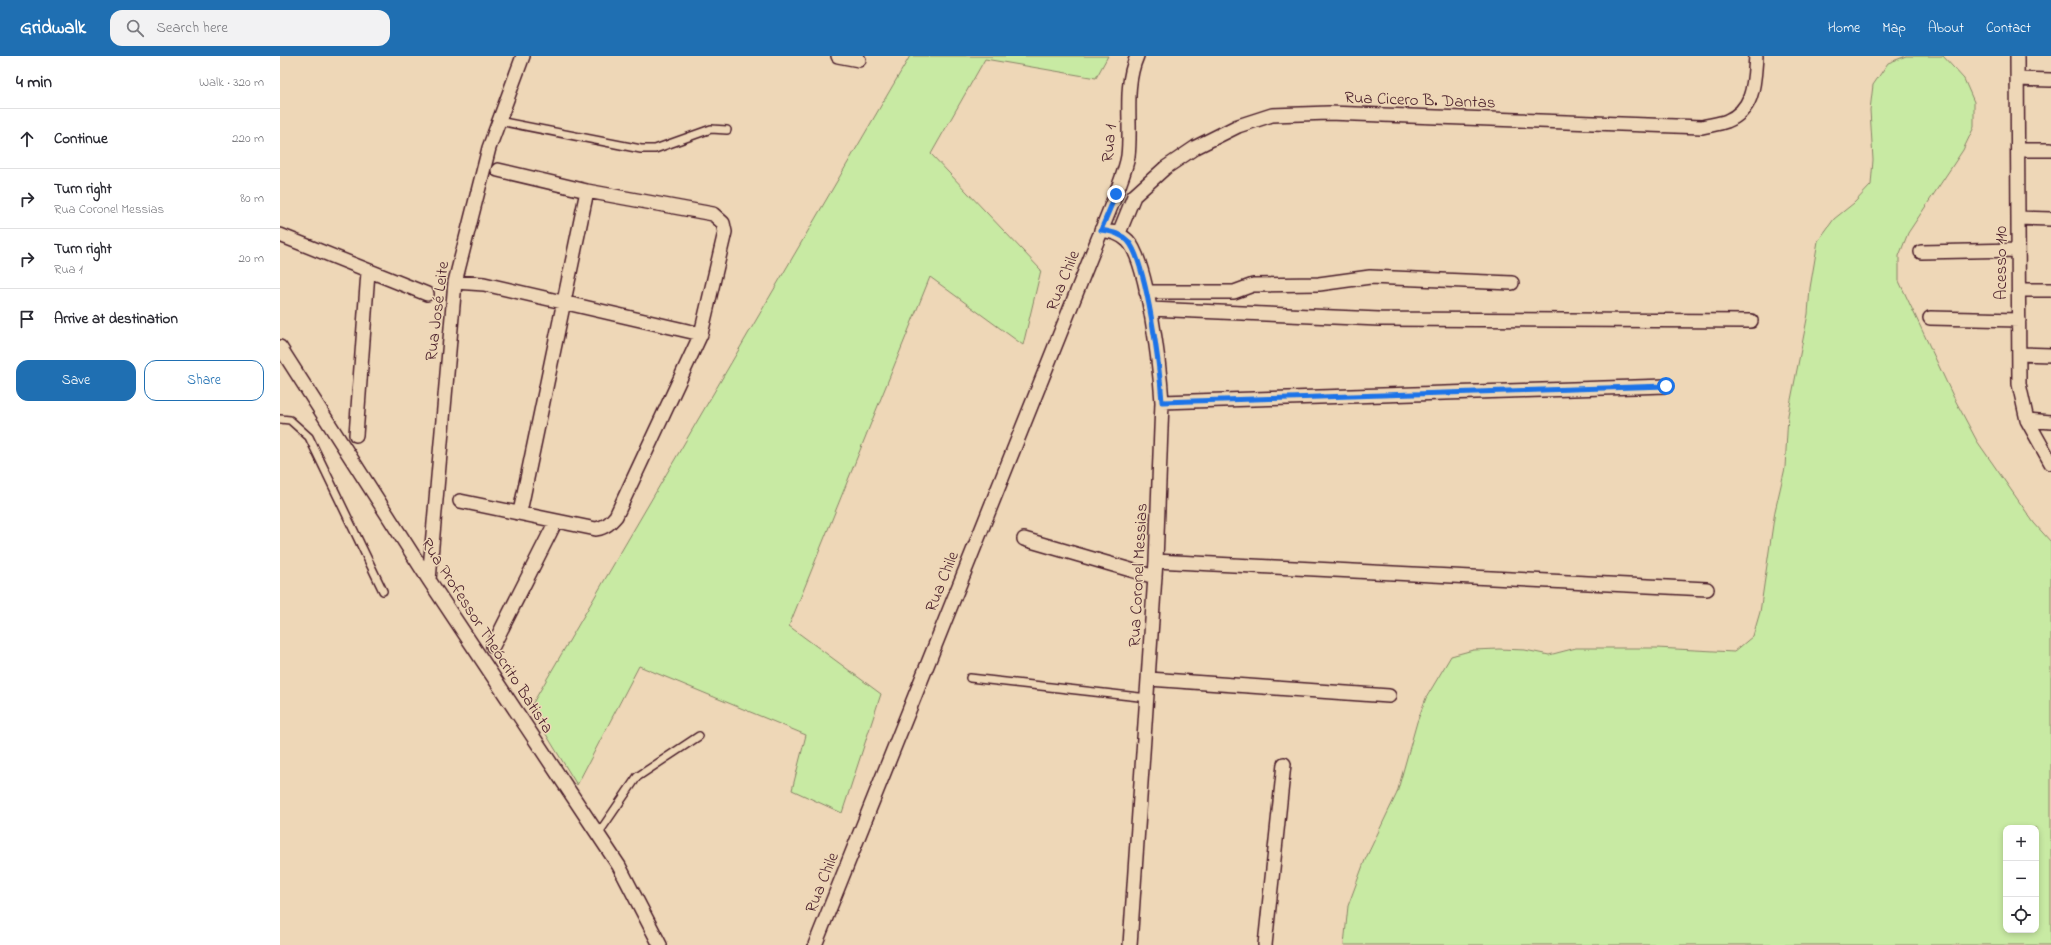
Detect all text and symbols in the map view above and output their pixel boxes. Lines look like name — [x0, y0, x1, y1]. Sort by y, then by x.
search box — [110, 10, 390, 46]
text: Gridwalk — [20, 15, 86, 42]
icon: search — [124, 17, 146, 39]
text: Search here — [156, 17, 228, 39]
text: Home — [1828, 18, 1860, 39]
text: Map — [1882, 18, 1906, 39]
text: About — [1928, 18, 1964, 39]
text: Contact — [1986, 18, 2031, 39]
text: 4 min — [16, 70, 52, 95]
text: Walk · 320 m — [199, 73, 264, 92]
street label: Rua Cicero B. Dantas — [1344, 85, 1496, 116]
street label: Rua 1 — [1095, 123, 1124, 163]
icon: ahead — [16, 128, 38, 150]
text: Continue — [54, 128, 108, 150]
text: 220 m — [232, 129, 264, 148]
text: Turn right — [54, 178, 112, 200]
route end — [1107, 185, 1125, 203]
icon: right — [16, 188, 38, 210]
text: 80 m — [240, 189, 264, 208]
text: Rua Coronel Messias — [54, 200, 164, 219]
street label: Acesso 110 — [1989, 226, 2014, 300]
text: Turn right — [54, 238, 112, 260]
street label: Rua Chile — [1040, 246, 1087, 315]
icon: right — [16, 248, 38, 270]
text: 20 m — [239, 249, 264, 268]
street label: Rua José Leite — [419, 259, 456, 363]
text: Rua 1 — [54, 260, 83, 279]
icon: arrive — [16, 308, 38, 330]
text: Arrive at destination — [54, 308, 178, 330]
button: Save — [16, 360, 136, 401]
button: Share — [144, 360, 264, 401]
route start — [1657, 377, 1675, 395]
street label: Rua Coronel Messias — [1122, 503, 1155, 648]
street label: Rua Professor Theócrito Batista — [414, 533, 559, 738]
street label: Rua Chile — [919, 547, 966, 616]
map controls — [2003, 825, 2039, 933]
button: + — [2003, 825, 2039, 861]
street label: Rua Chile — [799, 848, 846, 917]
button: − — [2003, 861, 2039, 897]
button: locate — [2003, 897, 2039, 933]

